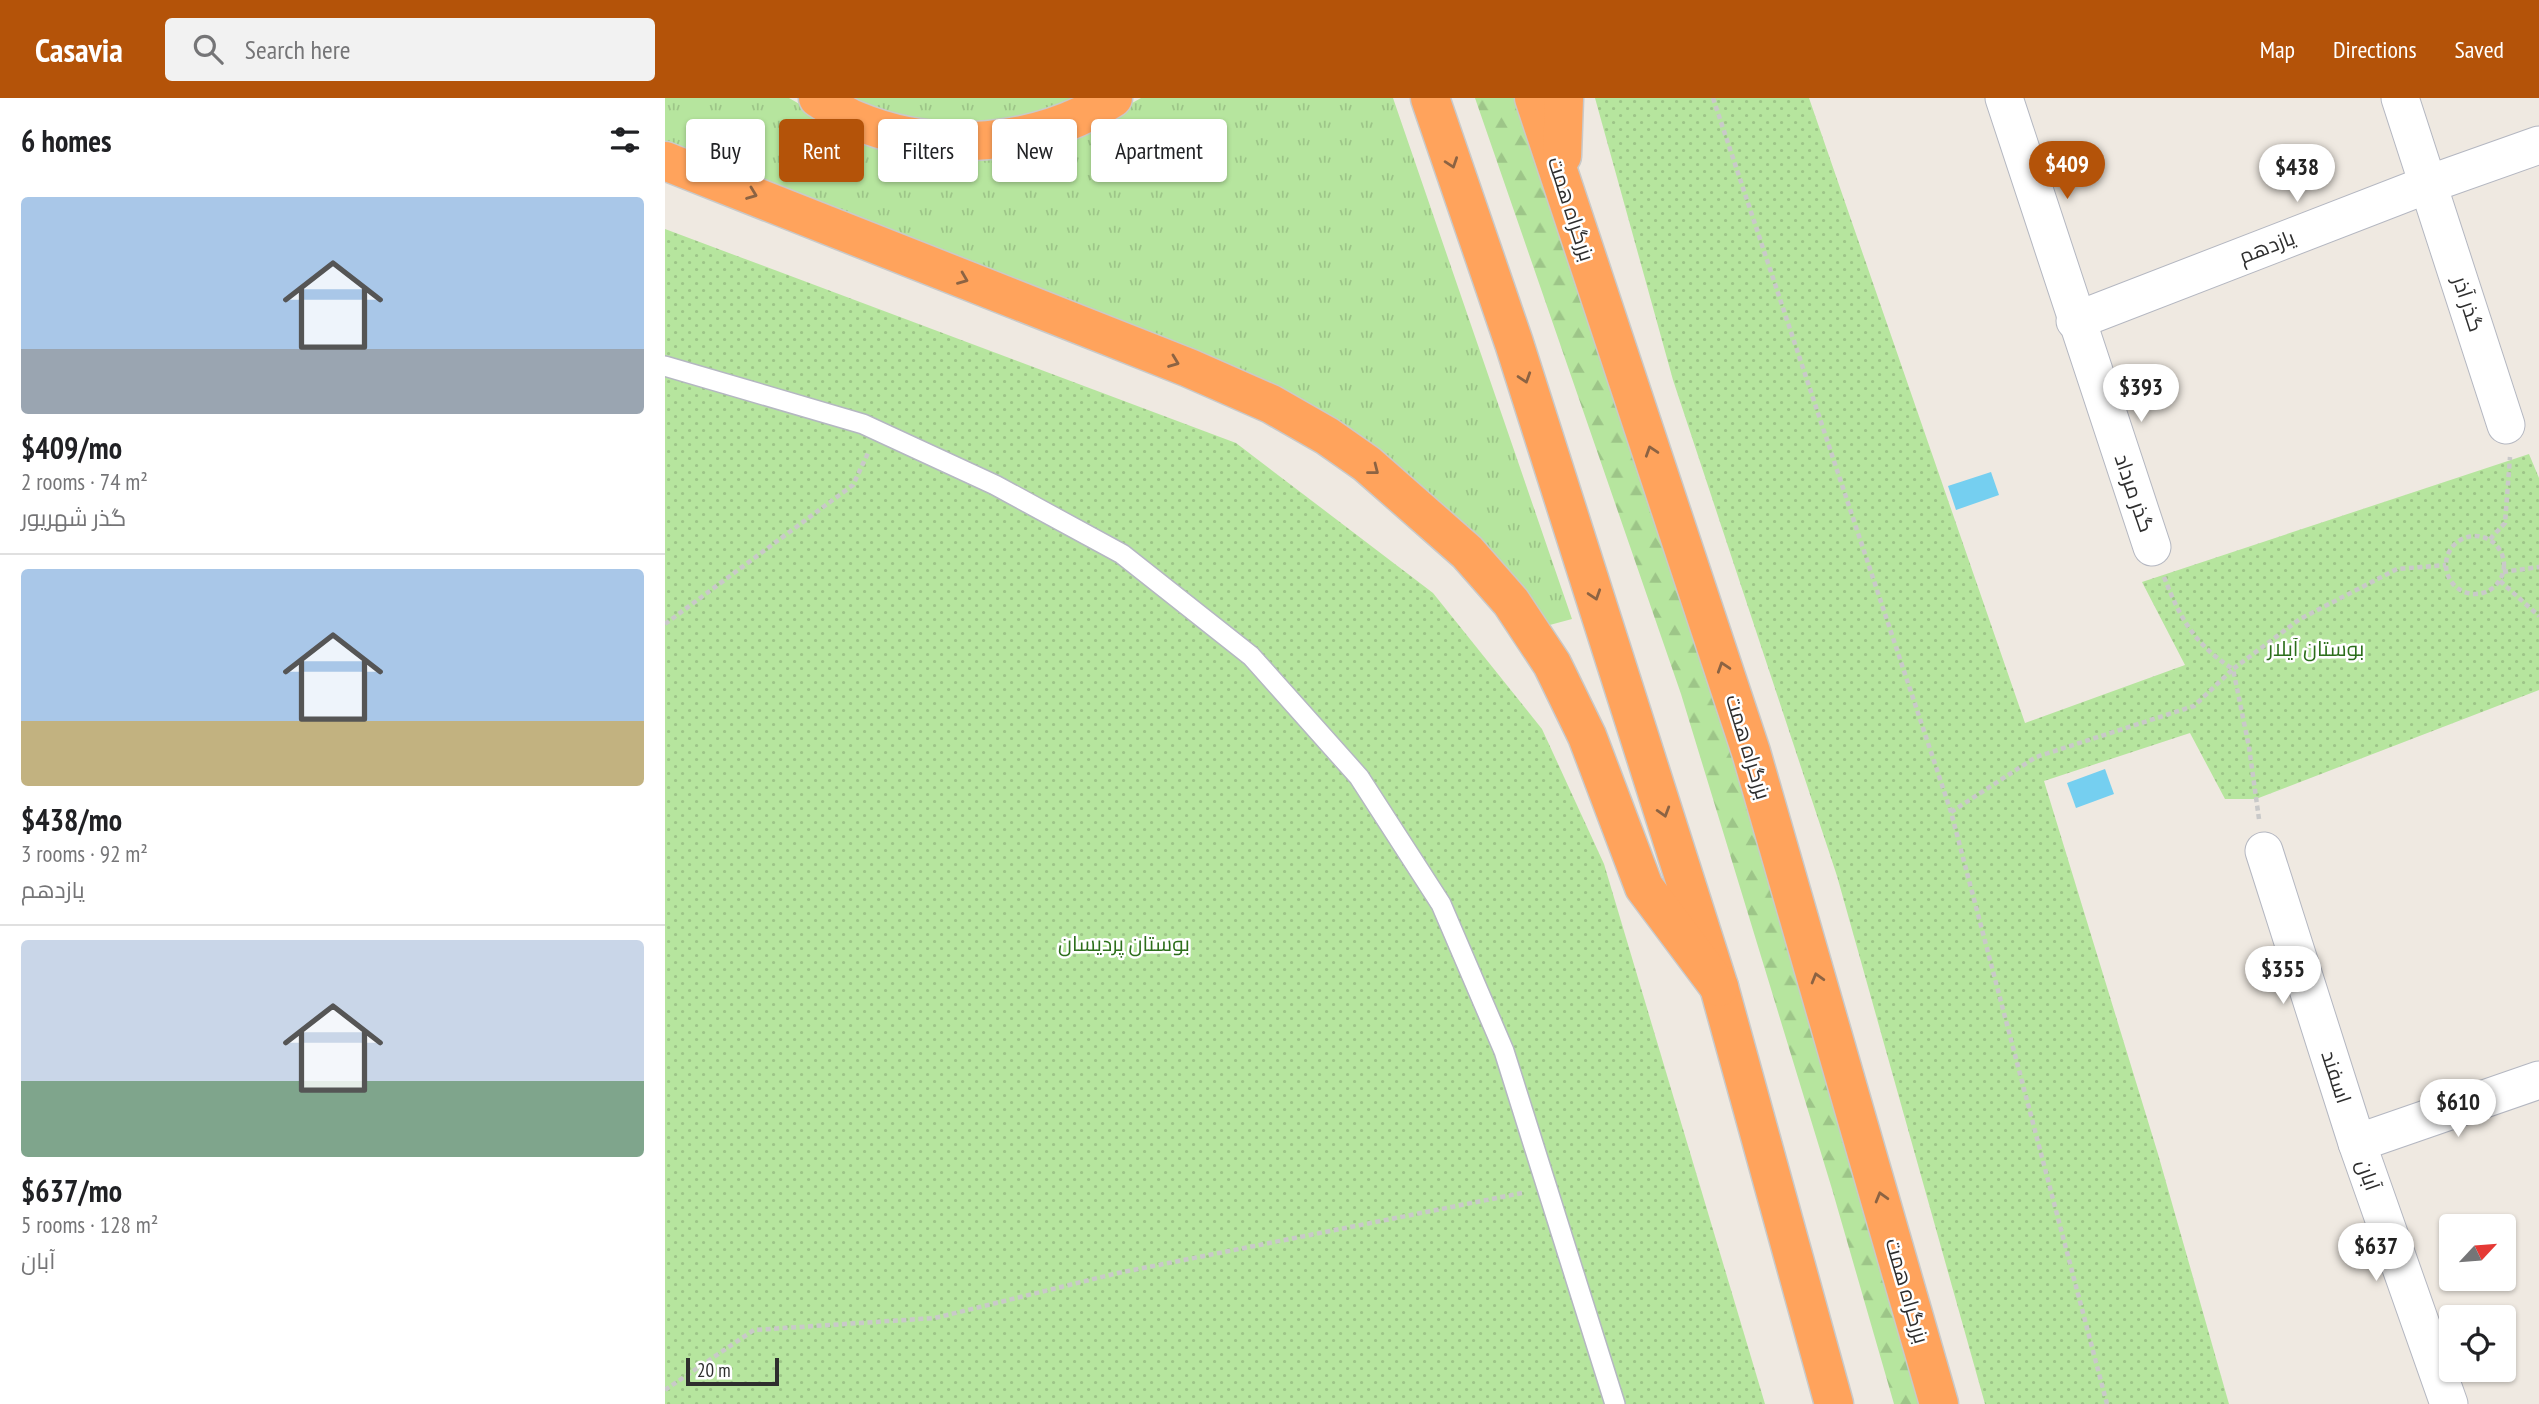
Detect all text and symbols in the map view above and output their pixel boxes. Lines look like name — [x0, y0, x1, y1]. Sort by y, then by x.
search box — [165, 18, 655, 81]
text: Casavia — [35, 28, 123, 71]
icon: search — [189, 30, 227, 68]
text: Search here — [245, 33, 351, 66]
text: Map — [2260, 34, 2295, 65]
text: Directions — [2333, 34, 2417, 65]
text: Saved — [2455, 34, 2504, 65]
chip: Buy — [686, 119, 765, 182]
chip: Rent — [779, 119, 864, 182]
chip: Filters — [878, 119, 978, 182]
chip: New — [992, 119, 1077, 182]
chip: Apartment — [1091, 119, 1227, 182]
text: 6 homes — [21, 121, 112, 160]
icon: filters — [606, 121, 644, 159]
pin: $409 — [2026, 141, 2108, 201]
pin: $438 — [2256, 144, 2338, 204]
text: $409 — [2045, 149, 2089, 178]
text: $438 — [2275, 152, 2319, 181]
street label: بزرگراه همت — [1542, 153, 1601, 265]
one-way arrow — [1444, 156, 1458, 168]
one-way arrow — [745, 185, 757, 199]
street label: یازدهم — [2235, 223, 2299, 270]
icon: home — [270, 242, 396, 368]
one-way arrow — [956, 270, 968, 284]
street label: گذر آذر — [2447, 272, 2490, 335]
one-way arrow — [1168, 353, 1180, 367]
pin: $393 — [2100, 364, 2182, 424]
one-way arrow — [1517, 372, 1532, 384]
text: $393 — [2119, 372, 2163, 401]
text: $409/mo — [21, 428, 122, 467]
one-way arrow — [1645, 445, 1659, 458]
street label: گذر مرداد — [2109, 450, 2160, 536]
one-way arrow — [1366, 461, 1378, 474]
text: 2 rooms · 74 m² — [21, 467, 148, 496]
text: گذر شهریور — [21, 503, 126, 532]
one-way arrow — [1587, 588, 1601, 600]
icon: home — [270, 614, 396, 740]
park label: بوستان آیلار — [2267, 635, 2364, 662]
one-way arrow — [1717, 661, 1731, 673]
street label: بزرگراه همت — [1720, 691, 1777, 803]
text: $438/mo — [21, 800, 122, 839]
one-way arrow — [1655, 805, 1670, 817]
text: 3 rooms · 92 m² — [21, 839, 148, 868]
text: یازدهم — [21, 875, 85, 904]
park label: بوستان پردیسان — [1058, 930, 1190, 958]
pin: $355 — [2242, 946, 2324, 1006]
text: $355 — [2261, 954, 2305, 983]
one-way arrow — [1811, 973, 1826, 985]
icon: home — [270, 985, 396, 1111]
street label: اسفند — [2315, 1047, 2358, 1107]
pin: $610 — [2417, 1080, 2499, 1139]
text: $610 — [2436, 1087, 2480, 1116]
street label: آبان — [2351, 1156, 2386, 1194]
text: $637/mo — [21, 1171, 122, 1210]
one-way arrow — [1875, 1191, 1889, 1203]
text: 5 rooms · 128 m² — [21, 1210, 158, 1239]
north arrow — [2439, 1214, 2517, 1292]
map controls — [2439, 1214, 2516, 1382]
pin: $637 — [2335, 1224, 2417, 1283]
text: $637 — [2354, 1231, 2398, 1260]
street label: بزرگراه همت — [1880, 1235, 1935, 1347]
text: آبان — [21, 1246, 55, 1275]
button: locate — [2439, 1305, 2516, 1382]
scale bar — [686, 1355, 779, 1387]
text: 20 m — [697, 1358, 731, 1382]

